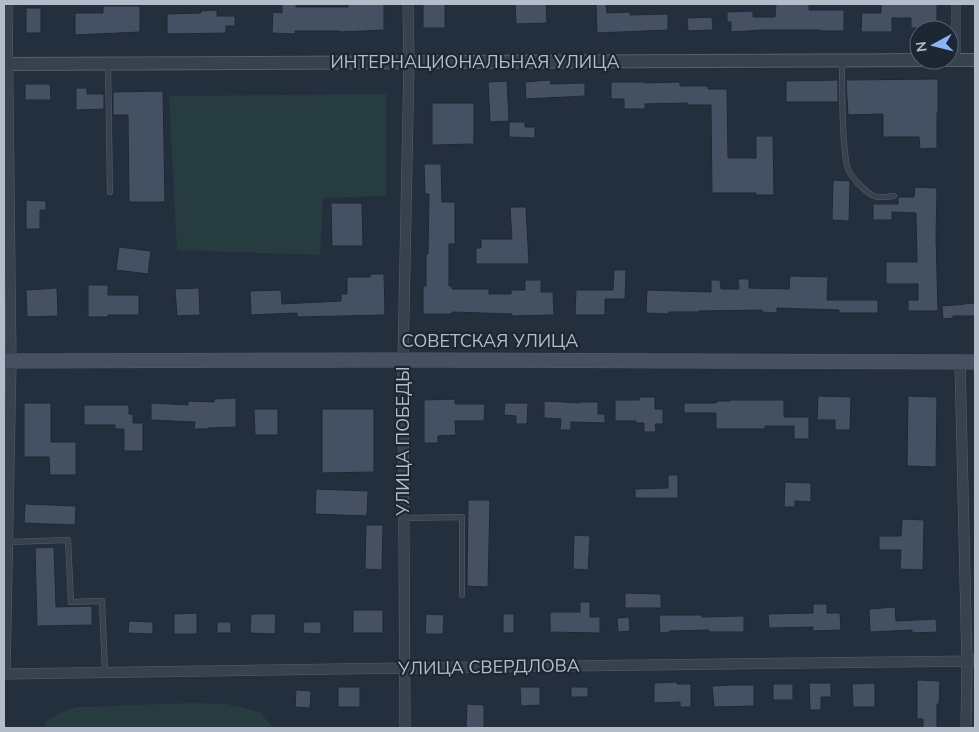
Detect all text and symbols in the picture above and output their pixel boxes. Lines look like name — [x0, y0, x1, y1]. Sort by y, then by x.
north arrow — [909, 20, 959, 70]
text: N — [912, 40, 932, 53]
street label: ИНТЕРНАЦИОНАЛЬНАЯ УЛИЦА — [330, 50, 620, 74]
street label: СОВЕТСКАЯ УЛИЦА — [402, 329, 578, 353]
street label: УЛИЦА ПОБЕДЫ — [391, 366, 415, 517]
street label: УЛИЦА СВЕРДЛОВА — [397, 653, 580, 681]

